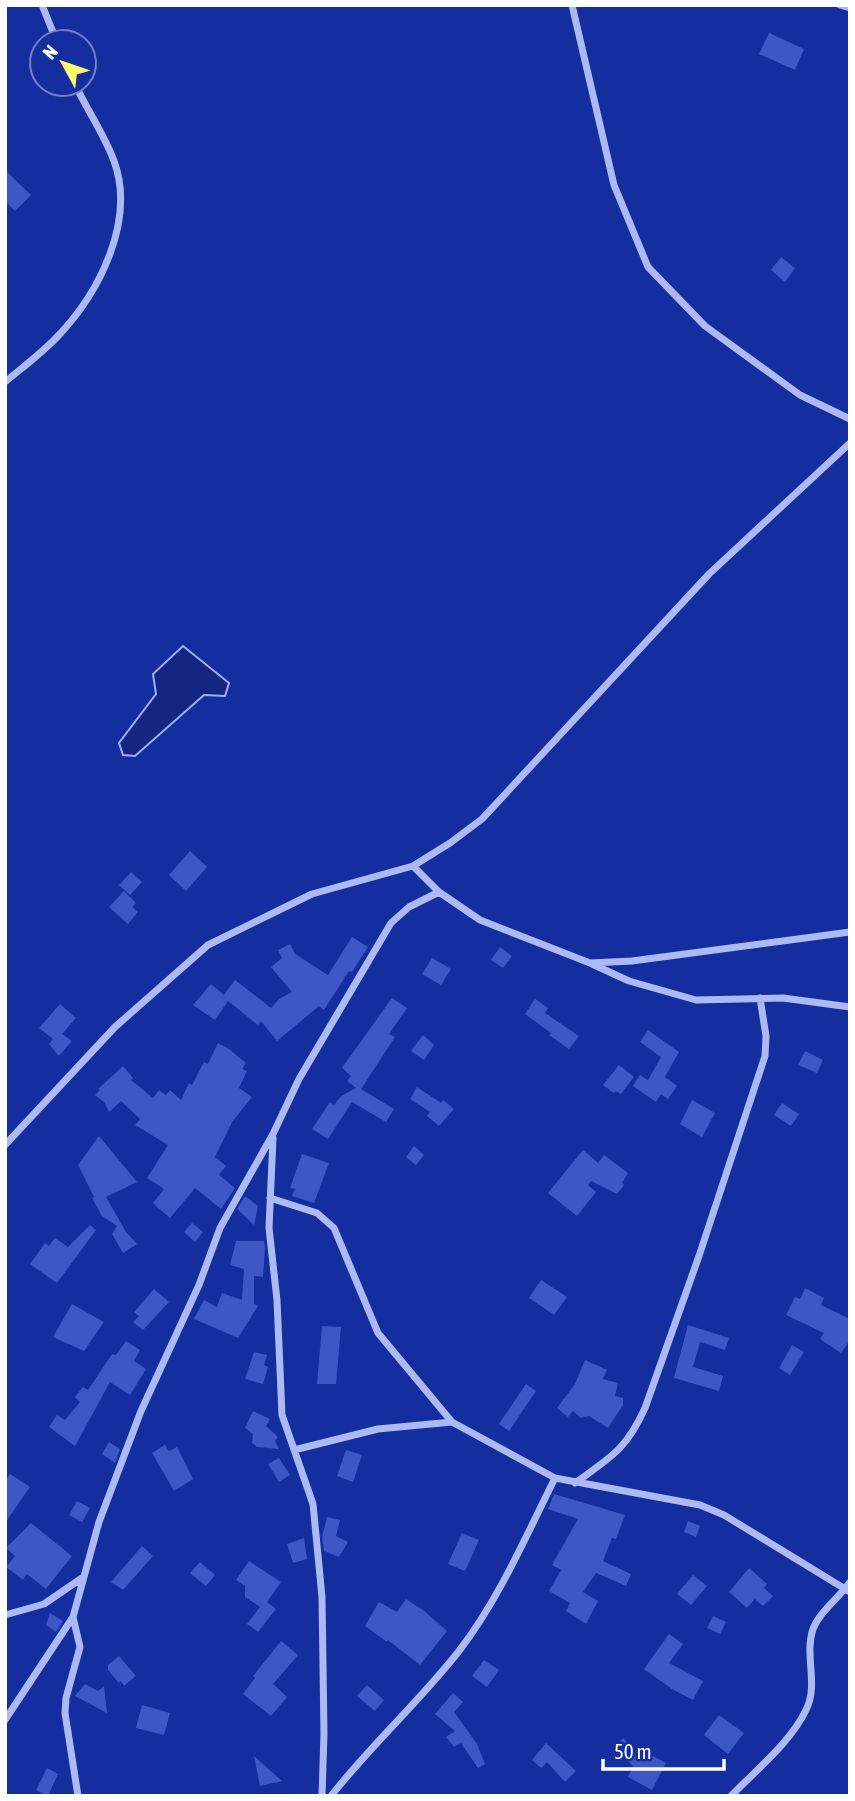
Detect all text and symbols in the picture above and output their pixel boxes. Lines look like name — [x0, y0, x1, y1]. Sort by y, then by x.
north arrow — [28, 28, 98, 98]
text: N — [38, 41, 62, 63]
scale bar — [603, 1728, 724, 1772]
text: 50 m — [614, 1739, 652, 1763]

